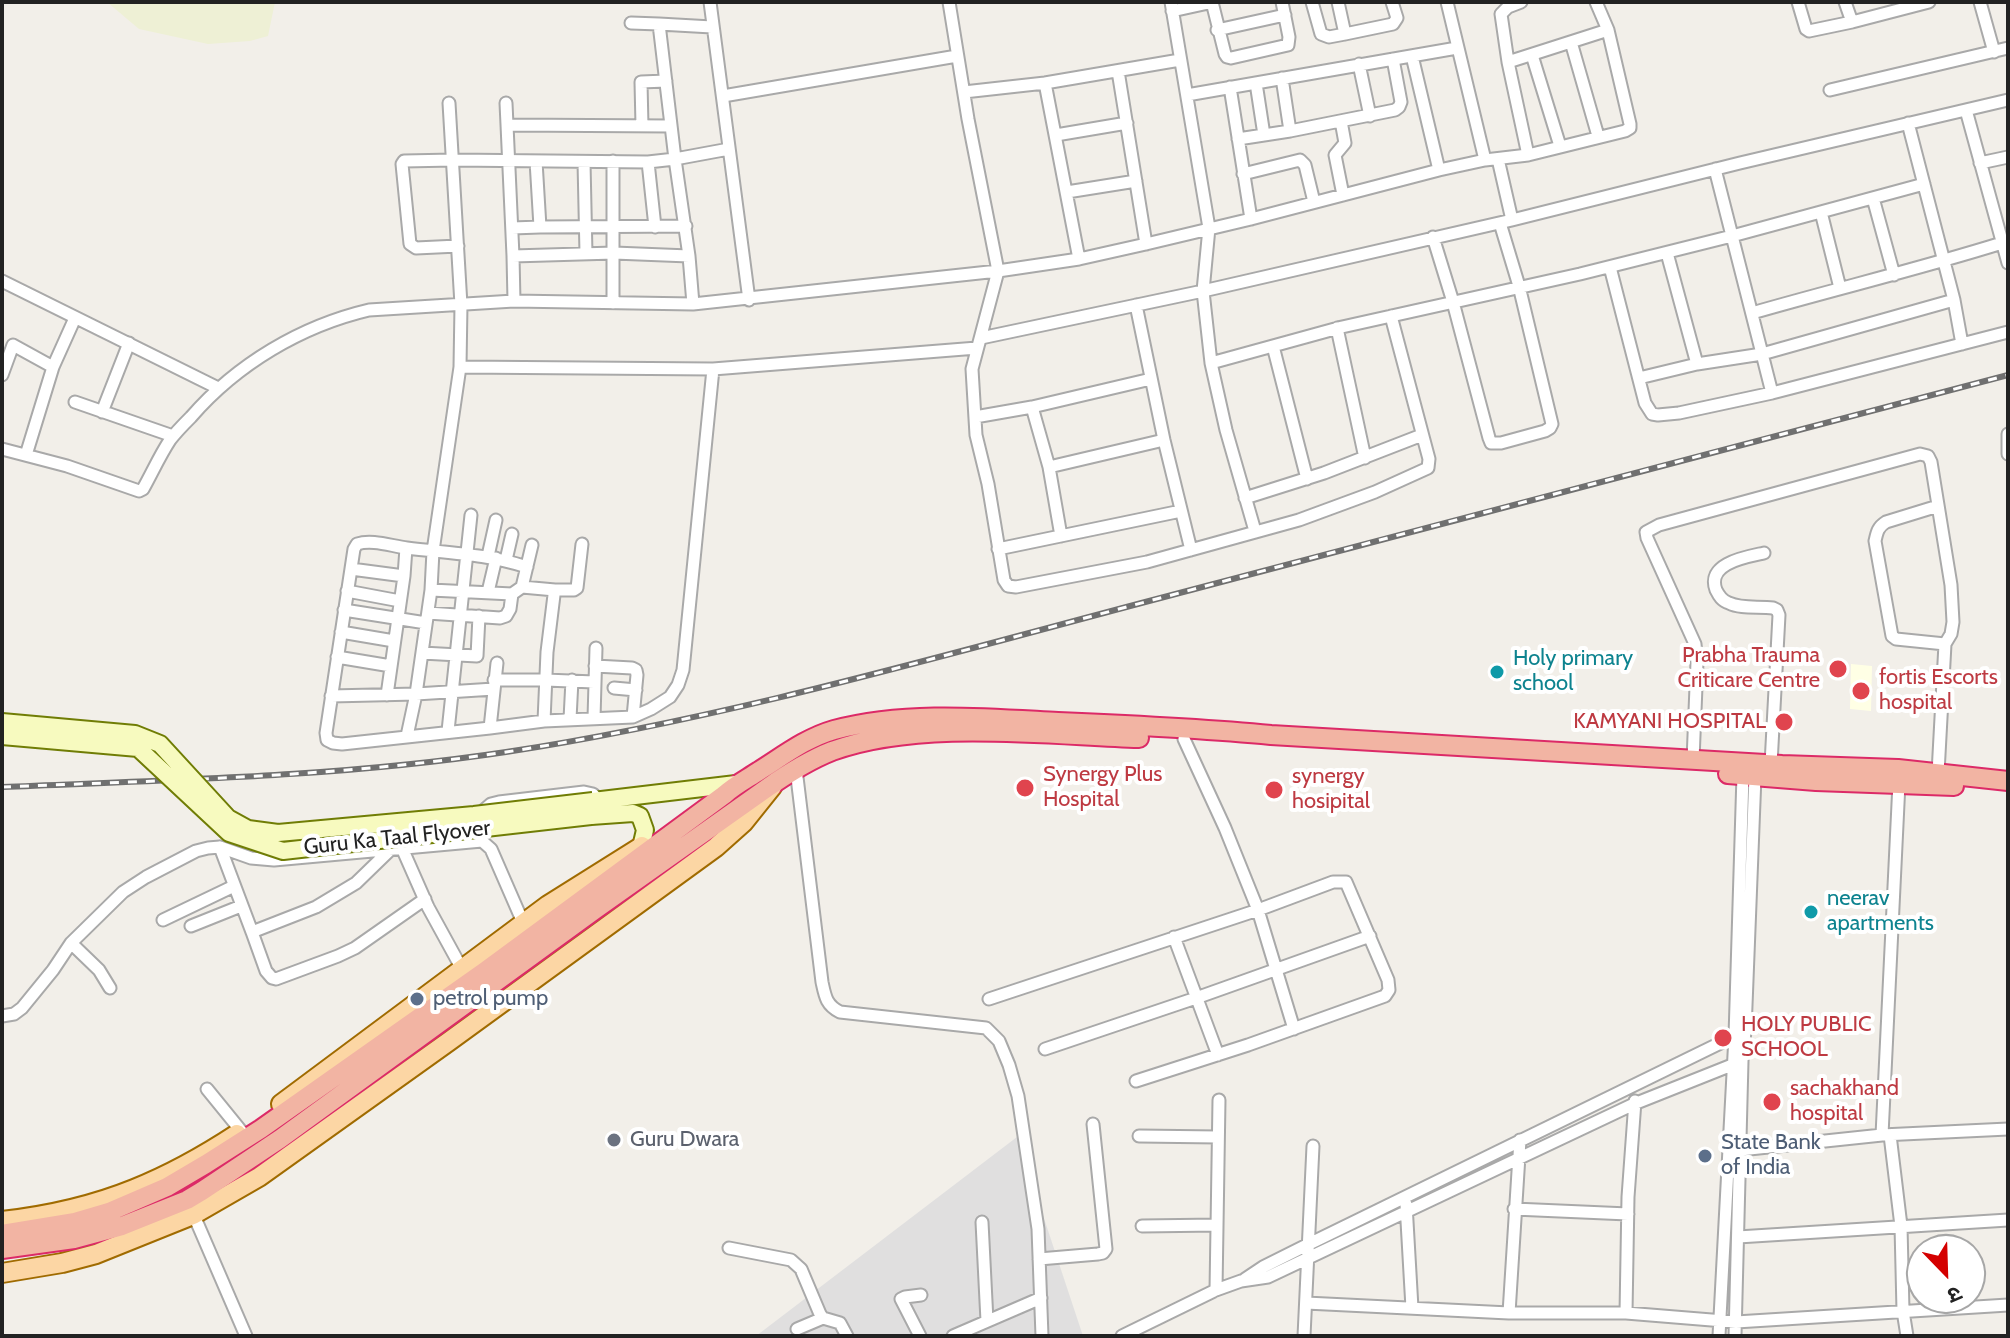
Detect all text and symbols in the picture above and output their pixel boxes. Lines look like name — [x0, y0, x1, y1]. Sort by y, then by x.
place label: Prabha Trauma Criticare Centre — [1678, 643, 1820, 694]
place label: Holy primary school — [1513, 646, 1633, 698]
marker: Prabha Trauma Criticare Centre — [1827, 658, 1849, 680]
marker: Holy primary school — [1488, 663, 1506, 681]
place label: fortis Escorts hospital — [1879, 665, 1998, 716]
marker: fortis Escorts hospital — [1850, 680, 1872, 702]
place label: KAMYANI HOSPITAL — [1573, 709, 1766, 735]
marker: KAMYANI HOSPITAL — [1773, 711, 1795, 733]
place label: Synergy Plus Hospital — [1043, 762, 1162, 814]
place label: synergy hosipital — [1292, 764, 1370, 816]
marker: Synergy Plus Hospital — [1014, 777, 1036, 799]
marker: synergy hosipital — [1263, 779, 1285, 801]
street label: Guru Ka Taal Flyover — [302, 815, 492, 861]
place label: neerav apartments — [1827, 886, 1934, 938]
marker: neerav apartments — [1802, 903, 1820, 921]
place label: petrol pump — [433, 986, 548, 1012]
marker: petrol pump — [408, 990, 426, 1008]
place label: HOLY PUBLIC SCHOOL — [1741, 1012, 1872, 1064]
marker: HOLY PUBLIC SCHOOL — [1712, 1027, 1734, 1049]
place label: sachakhand hospital — [1790, 1076, 1899, 1128]
marker: sachakhand hospital — [1761, 1091, 1783, 1113]
place label: Guru Dwara — [630, 1127, 739, 1153]
place label: State Bank of India — [1721, 1130, 1821, 1182]
marker: Guru Dwara — [605, 1131, 623, 1149]
marker: State Bank of India — [1696, 1147, 1714, 1165]
north arrow — [1906, 1234, 1986, 1314]
text: उ — [1944, 1280, 1966, 1310]

